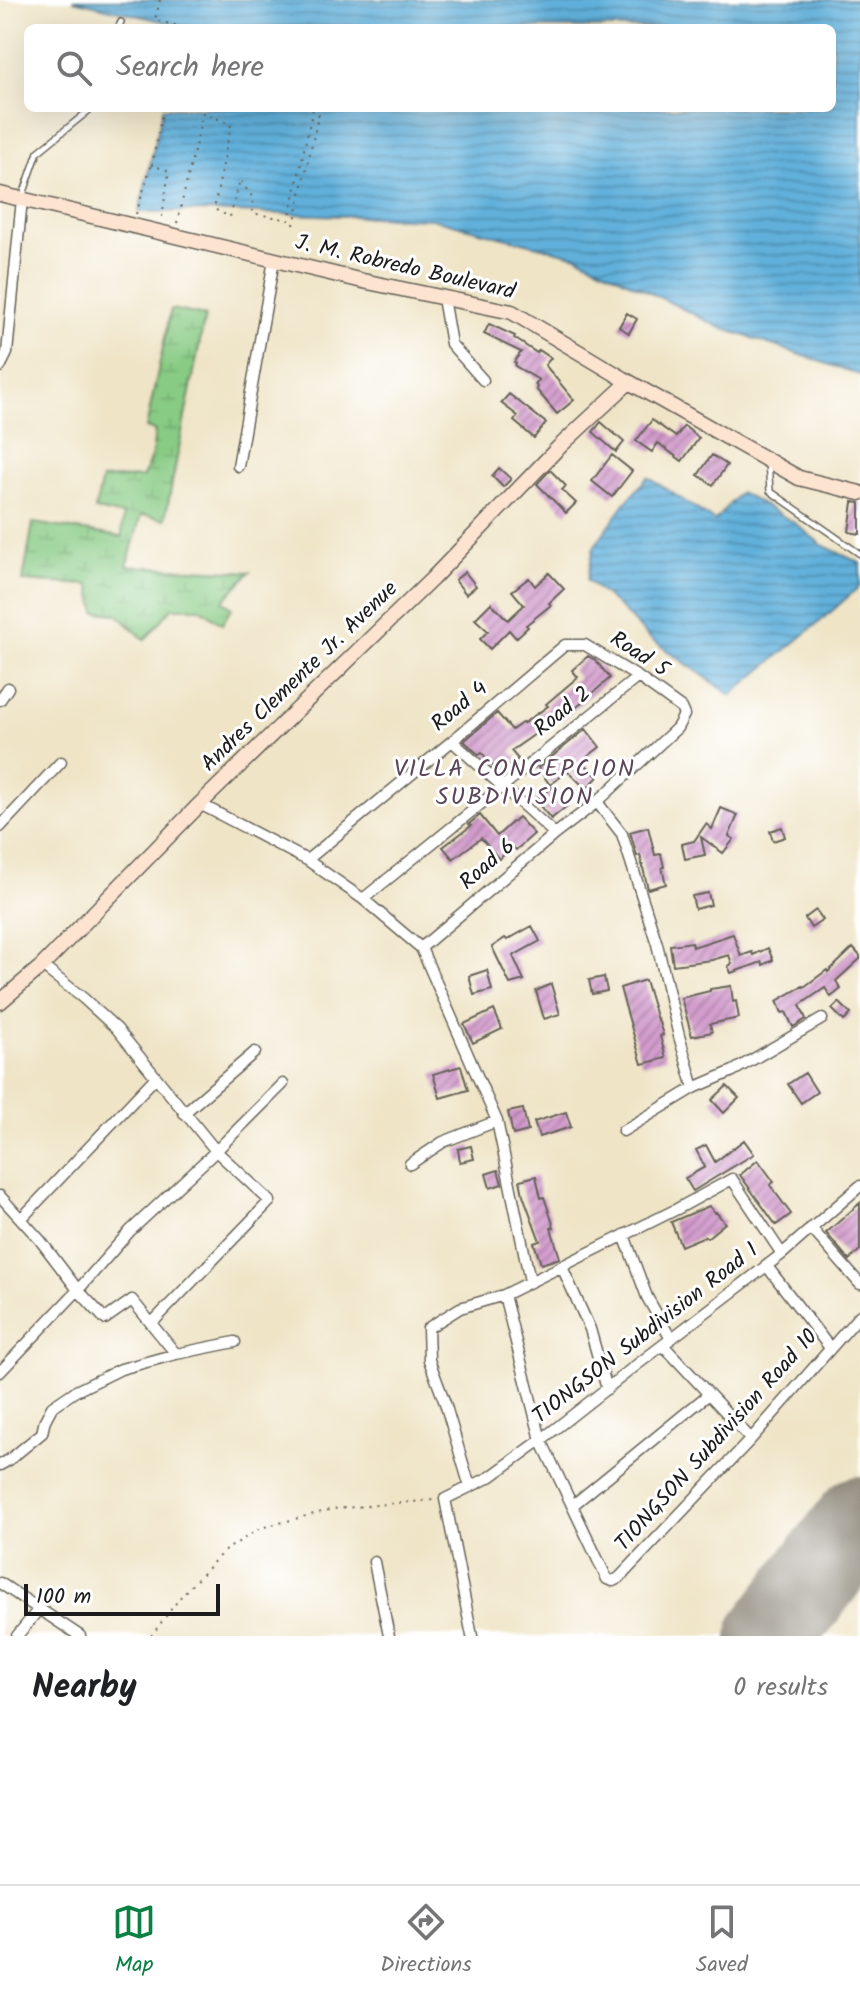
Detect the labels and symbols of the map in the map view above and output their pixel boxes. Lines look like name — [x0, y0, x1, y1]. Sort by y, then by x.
street label: J. M. Robredo Boulevard — [292, 226, 519, 311]
street label: Andres Clemente Jr. Avenue — [193, 573, 407, 781]
street label: Road 5 — [602, 623, 677, 688]
street label: Road 4 — [424, 673, 496, 741]
street label: Road 2 — [526, 678, 600, 746]
district label: VILLA CONCEPCION SUBDIVISION — [394, 750, 636, 817]
street label: Road 6 — [452, 830, 524, 900]
street label: TIONGSON Subdivision Road 1 — [525, 1234, 767, 1434]
street label: TIONGSON Subdivision Road 10 — [607, 1322, 827, 1560]
scale bar — [24, 1580, 220, 1616]

